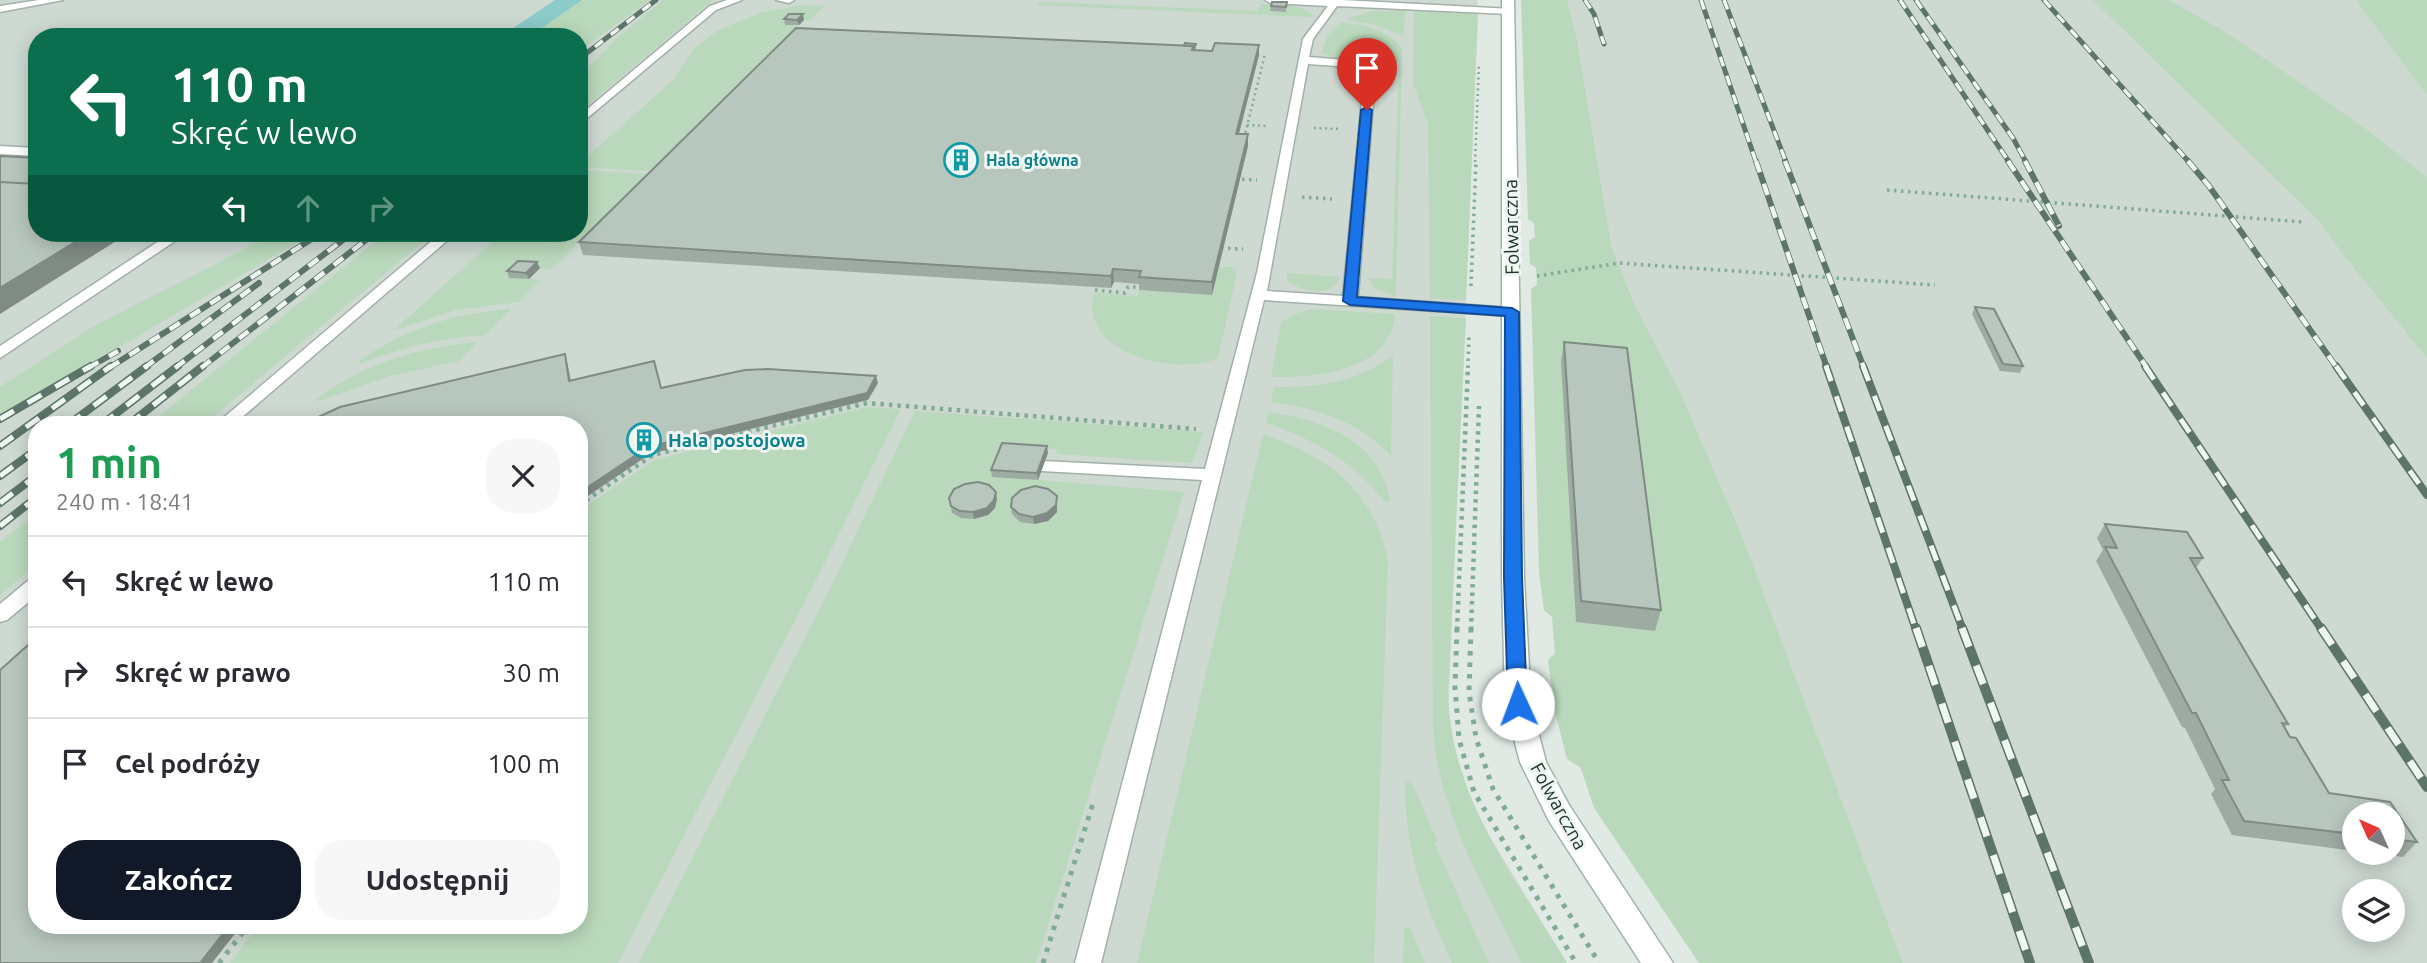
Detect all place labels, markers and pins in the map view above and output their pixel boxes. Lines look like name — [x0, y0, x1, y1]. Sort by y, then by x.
pin — [1337, 38, 1397, 110]
building icon: Hala główna — [942, 141, 980, 179]
place label: Hala główna — [986, 151, 1079, 169]
building icon: Hala postojowa — [625, 421, 663, 459]
place label: Hala postojowa — [668, 429, 806, 451]

